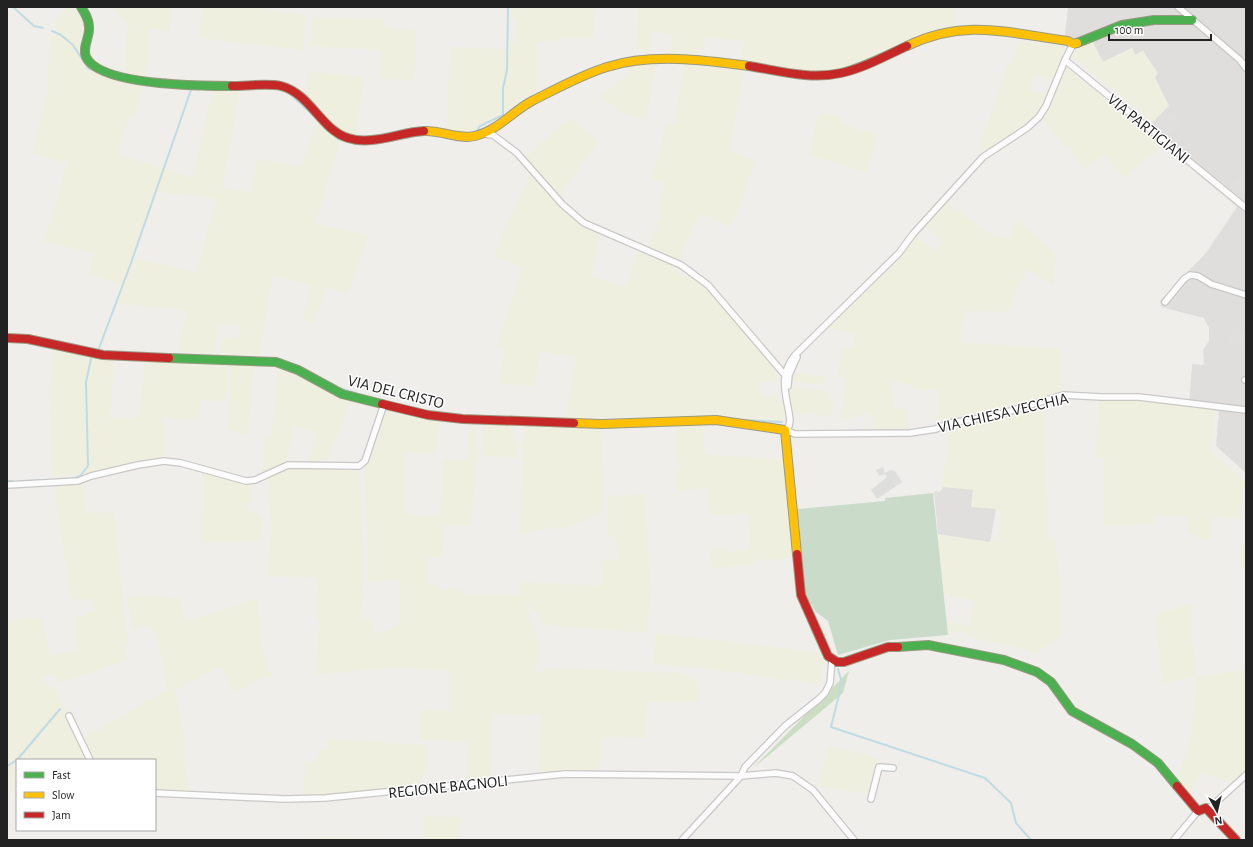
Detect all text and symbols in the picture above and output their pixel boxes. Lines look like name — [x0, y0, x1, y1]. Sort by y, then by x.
scale bar — [1109, 16, 1211, 42]
text: 100 m — [1115, 24, 1143, 36]
street label: VIA PARTIGIANI — [1104, 91, 1192, 167]
street label: VIA DEL CRISTO — [346, 372, 446, 412]
street label: VIA CHIESA VECCHIA — [936, 390, 1070, 436]
legend — [16, 759, 156, 831]
text: Fast — [52, 769, 71, 781]
street label: REGIONE BAGNOLI — [387, 773, 509, 801]
text: Slow — [52, 789, 74, 801]
north arrow — [1197, 791, 1237, 831]
text: Jam — [52, 809, 71, 821]
text: N — [1214, 814, 1223, 826]

